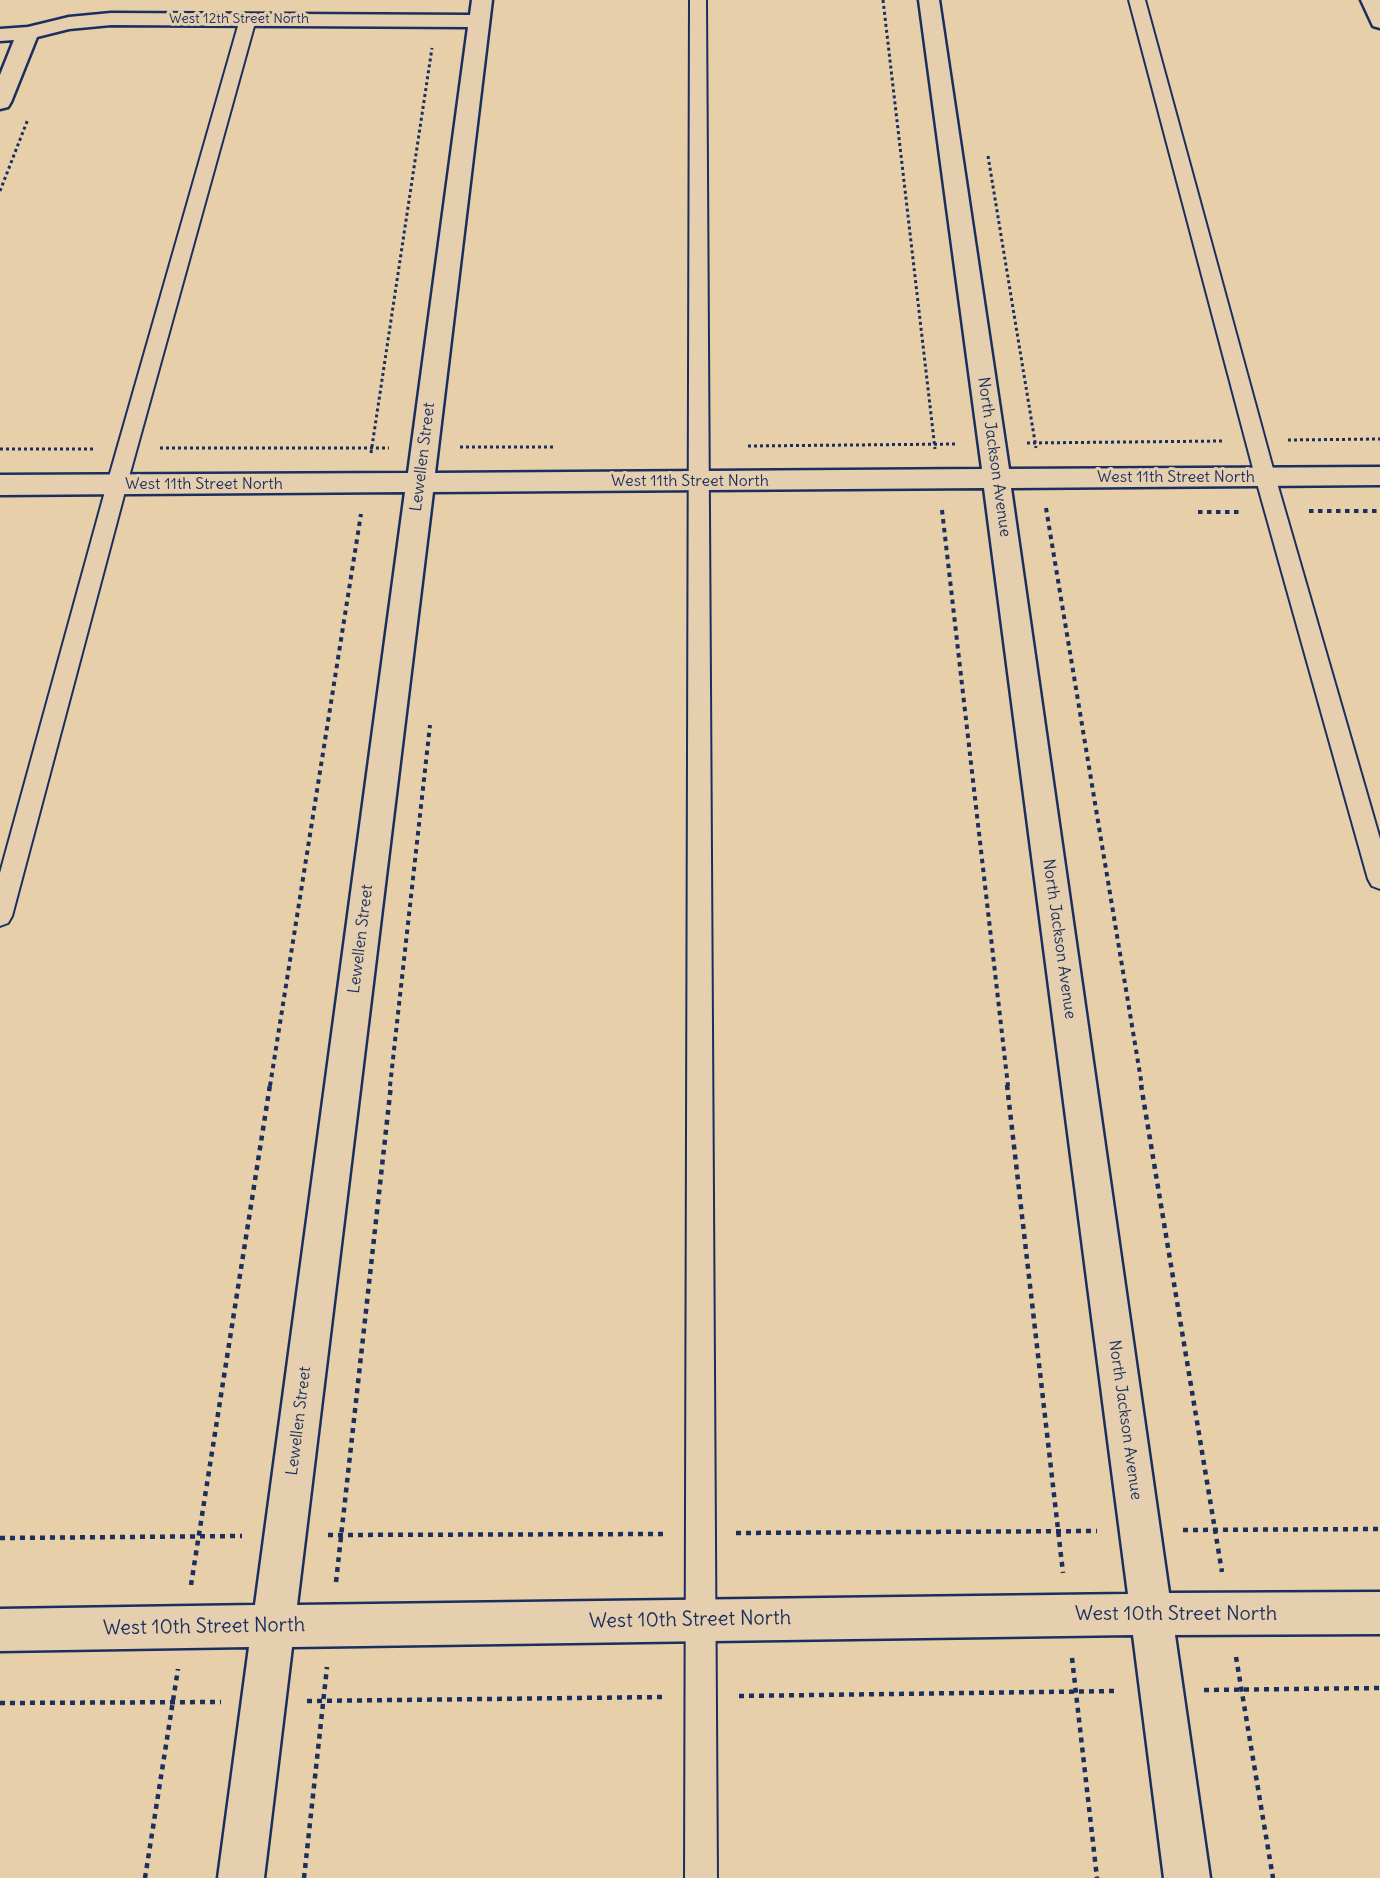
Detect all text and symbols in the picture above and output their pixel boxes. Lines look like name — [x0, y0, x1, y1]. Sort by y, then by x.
street label: West 12th Street North — [169, 11, 309, 27]
street label: North Jackson Avenue — [973, 376, 1015, 538]
street label: Lewellen Street — [407, 401, 439, 513]
street label: West 11th Street North — [1097, 467, 1255, 487]
street label: West 11th Street North — [611, 471, 769, 491]
street label: West 11th Street North — [125, 474, 283, 494]
street label: North Jackson Avenue — [1038, 858, 1080, 1020]
street label: Lewellen Street — [345, 883, 377, 995]
street label: North Jackson Avenue — [1104, 1339, 1146, 1501]
street label: Lewellen Street — [283, 1365, 315, 1477]
street label: West 10th Street North — [1075, 1602, 1277, 1626]
street label: West 10th Street North — [589, 1606, 791, 1634]
street label: West 10th Street North — [103, 1613, 305, 1641]

